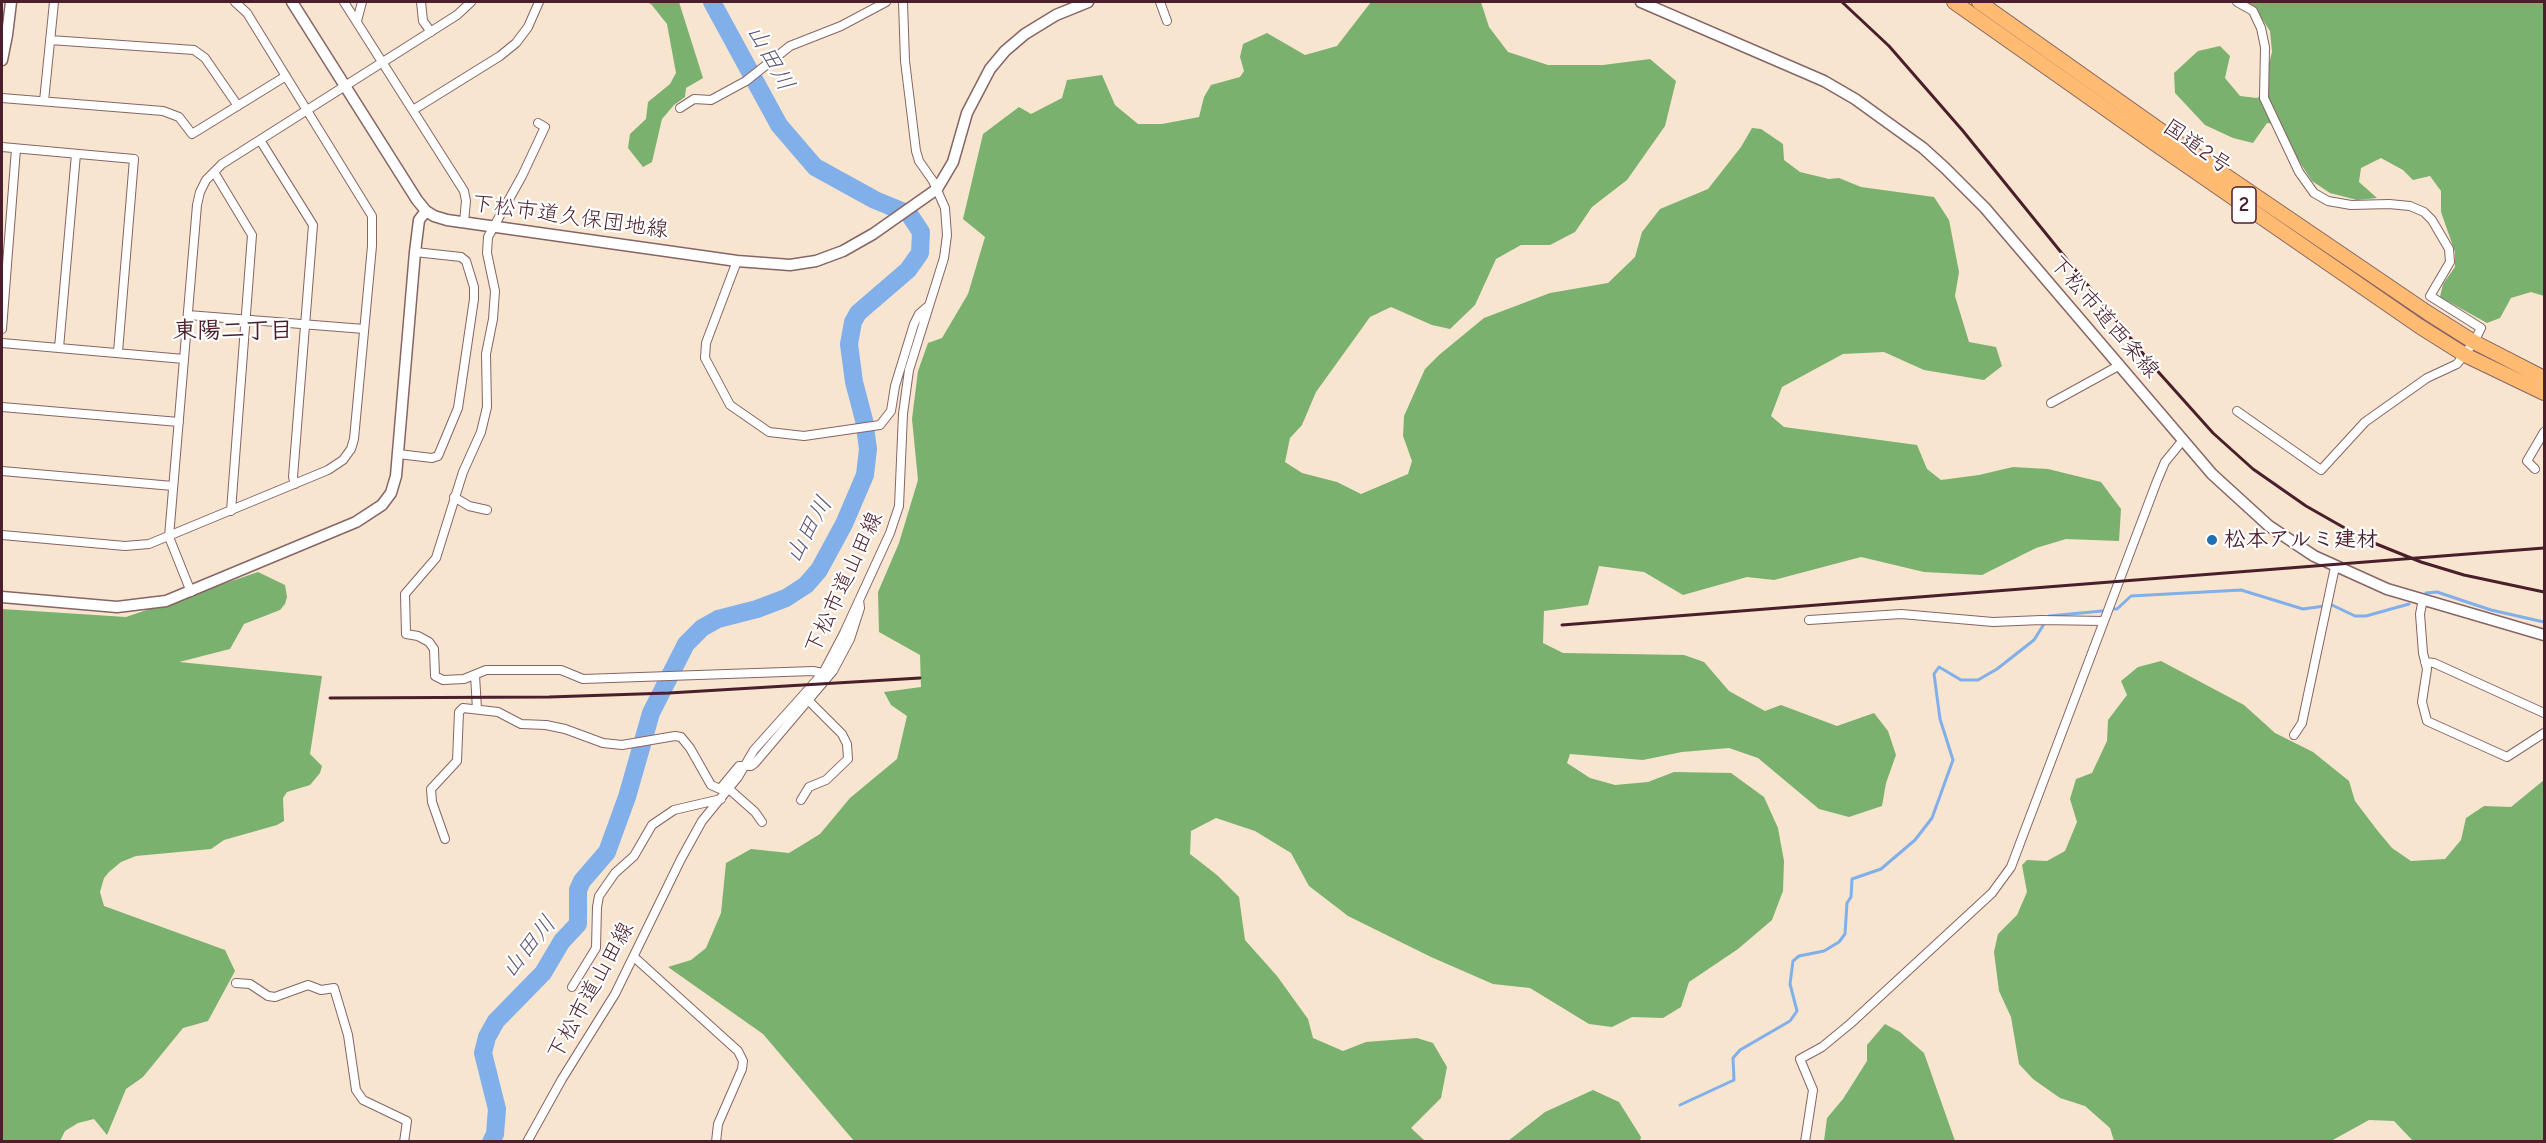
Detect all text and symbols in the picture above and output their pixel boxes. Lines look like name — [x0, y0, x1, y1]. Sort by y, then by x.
water label: 山田川 — [740, 20, 800, 96]
street label: 国道2号 — [2158, 114, 2236, 180]
road number: 2 — [2232, 187, 2256, 223]
street label: 下松市道久保団地線 — [470, 190, 670, 244]
street label: 下松市道西条線 — [2044, 250, 2164, 384]
district label: 東陽二丁目 — [173, 317, 293, 345]
water label: 山田川 — [779, 492, 839, 568]
street label: 下松市道山田線 — [799, 508, 889, 658]
place label: 松本アルミ建材 — [2224, 527, 2378, 553]
marker: 松本アルミ建材 — [2205, 533, 2219, 547]
water label: 山田川 — [495, 910, 563, 984]
street label: 下松市道山田線 — [542, 917, 640, 1065]

